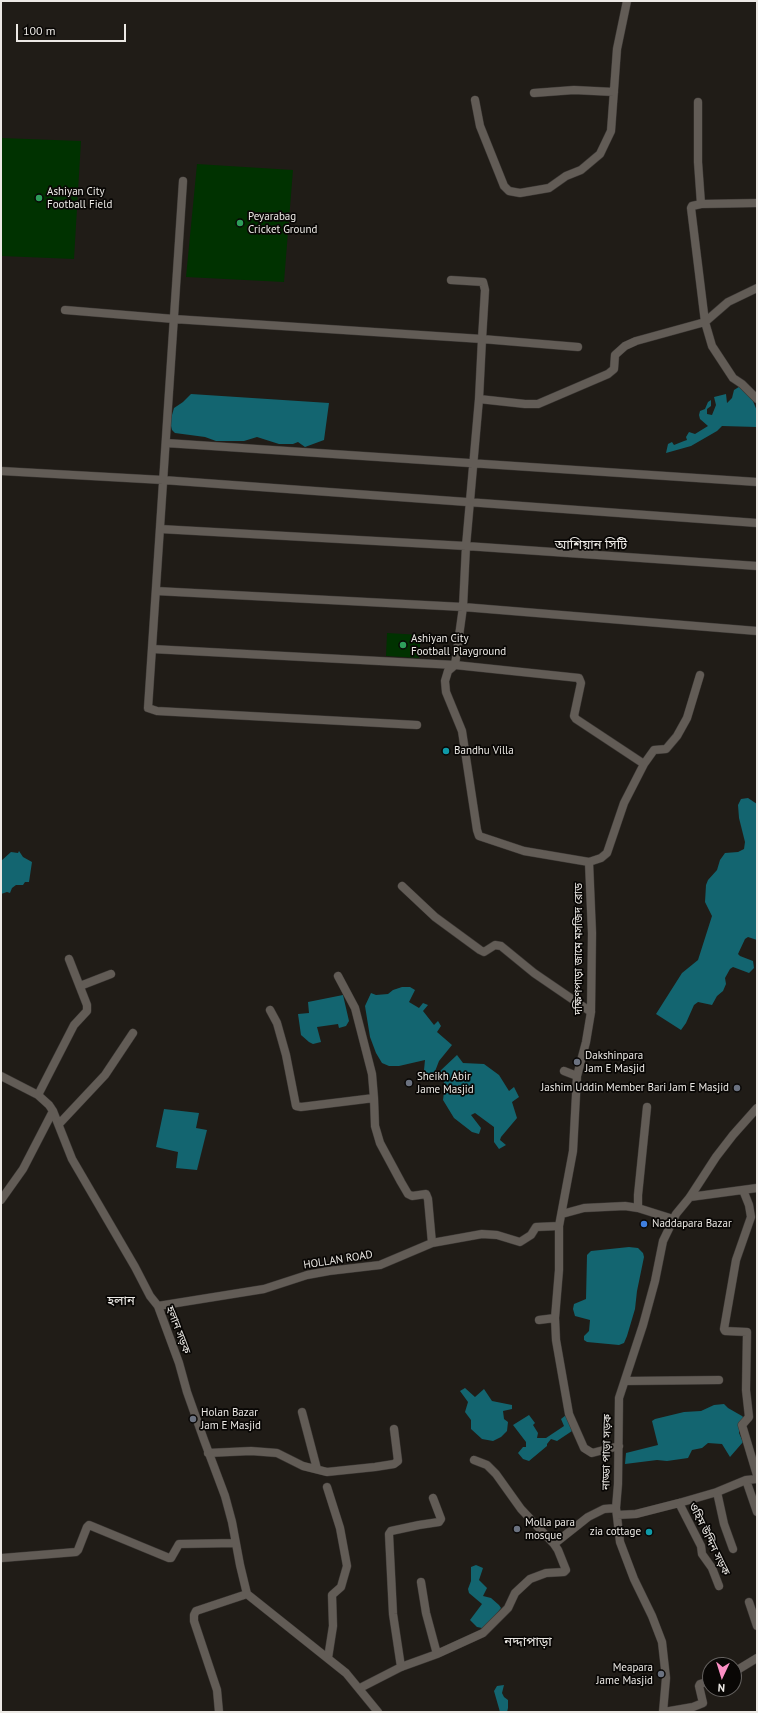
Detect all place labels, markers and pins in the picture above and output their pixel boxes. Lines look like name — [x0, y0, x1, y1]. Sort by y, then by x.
place label: Ashiyan City Football Field — [47, 185, 112, 211]
marker: Ashiyan City Football Field — [34, 193, 44, 203]
place label: Peyarabag Cricket Ground — [248, 210, 317, 236]
marker: Peyarabag Cricket Ground — [235, 218, 245, 228]
place label: Ashiyan City Football Playground — [411, 632, 506, 658]
marker: Ashiyan City Football Playground — [398, 640, 408, 650]
place label: Bandhu Villa — [454, 744, 514, 758]
marker: Bandhu Villa — [441, 746, 451, 756]
place label: Dakshinpara Jam E Masjid — [585, 1049, 645, 1075]
marker: Dakshinpara Jam E Masjid — [572, 1057, 582, 1067]
place label: Sheikh Abir Jame Masjid — [417, 1070, 474, 1096]
marker: Sheikh Abir Jame Masjid — [404, 1078, 414, 1088]
place label: Jashim Uddin Member Bari Jam E Masjid — [541, 1081, 729, 1095]
marker: Jashim Uddin Member Bari Jam E Masjid — [732, 1083, 742, 1093]
place label: Naddapara Bazar — [652, 1217, 732, 1231]
marker: Naddapara Bazar — [639, 1219, 649, 1229]
place label: Holan Bazar Jam E Masjid — [201, 1406, 261, 1432]
marker: Holan Bazar Jam E Masjid — [188, 1414, 198, 1424]
place label: Molla para mosque — [525, 1516, 575, 1542]
marker: Molla para mosque — [512, 1524, 522, 1534]
place label: zia cottage — [590, 1525, 641, 1539]
marker: zia cottage — [644, 1527, 654, 1537]
place label: Meapara Jame Masjid — [596, 1661, 653, 1687]
marker: Meapara Jame Masjid — [656, 1669, 666, 1679]

